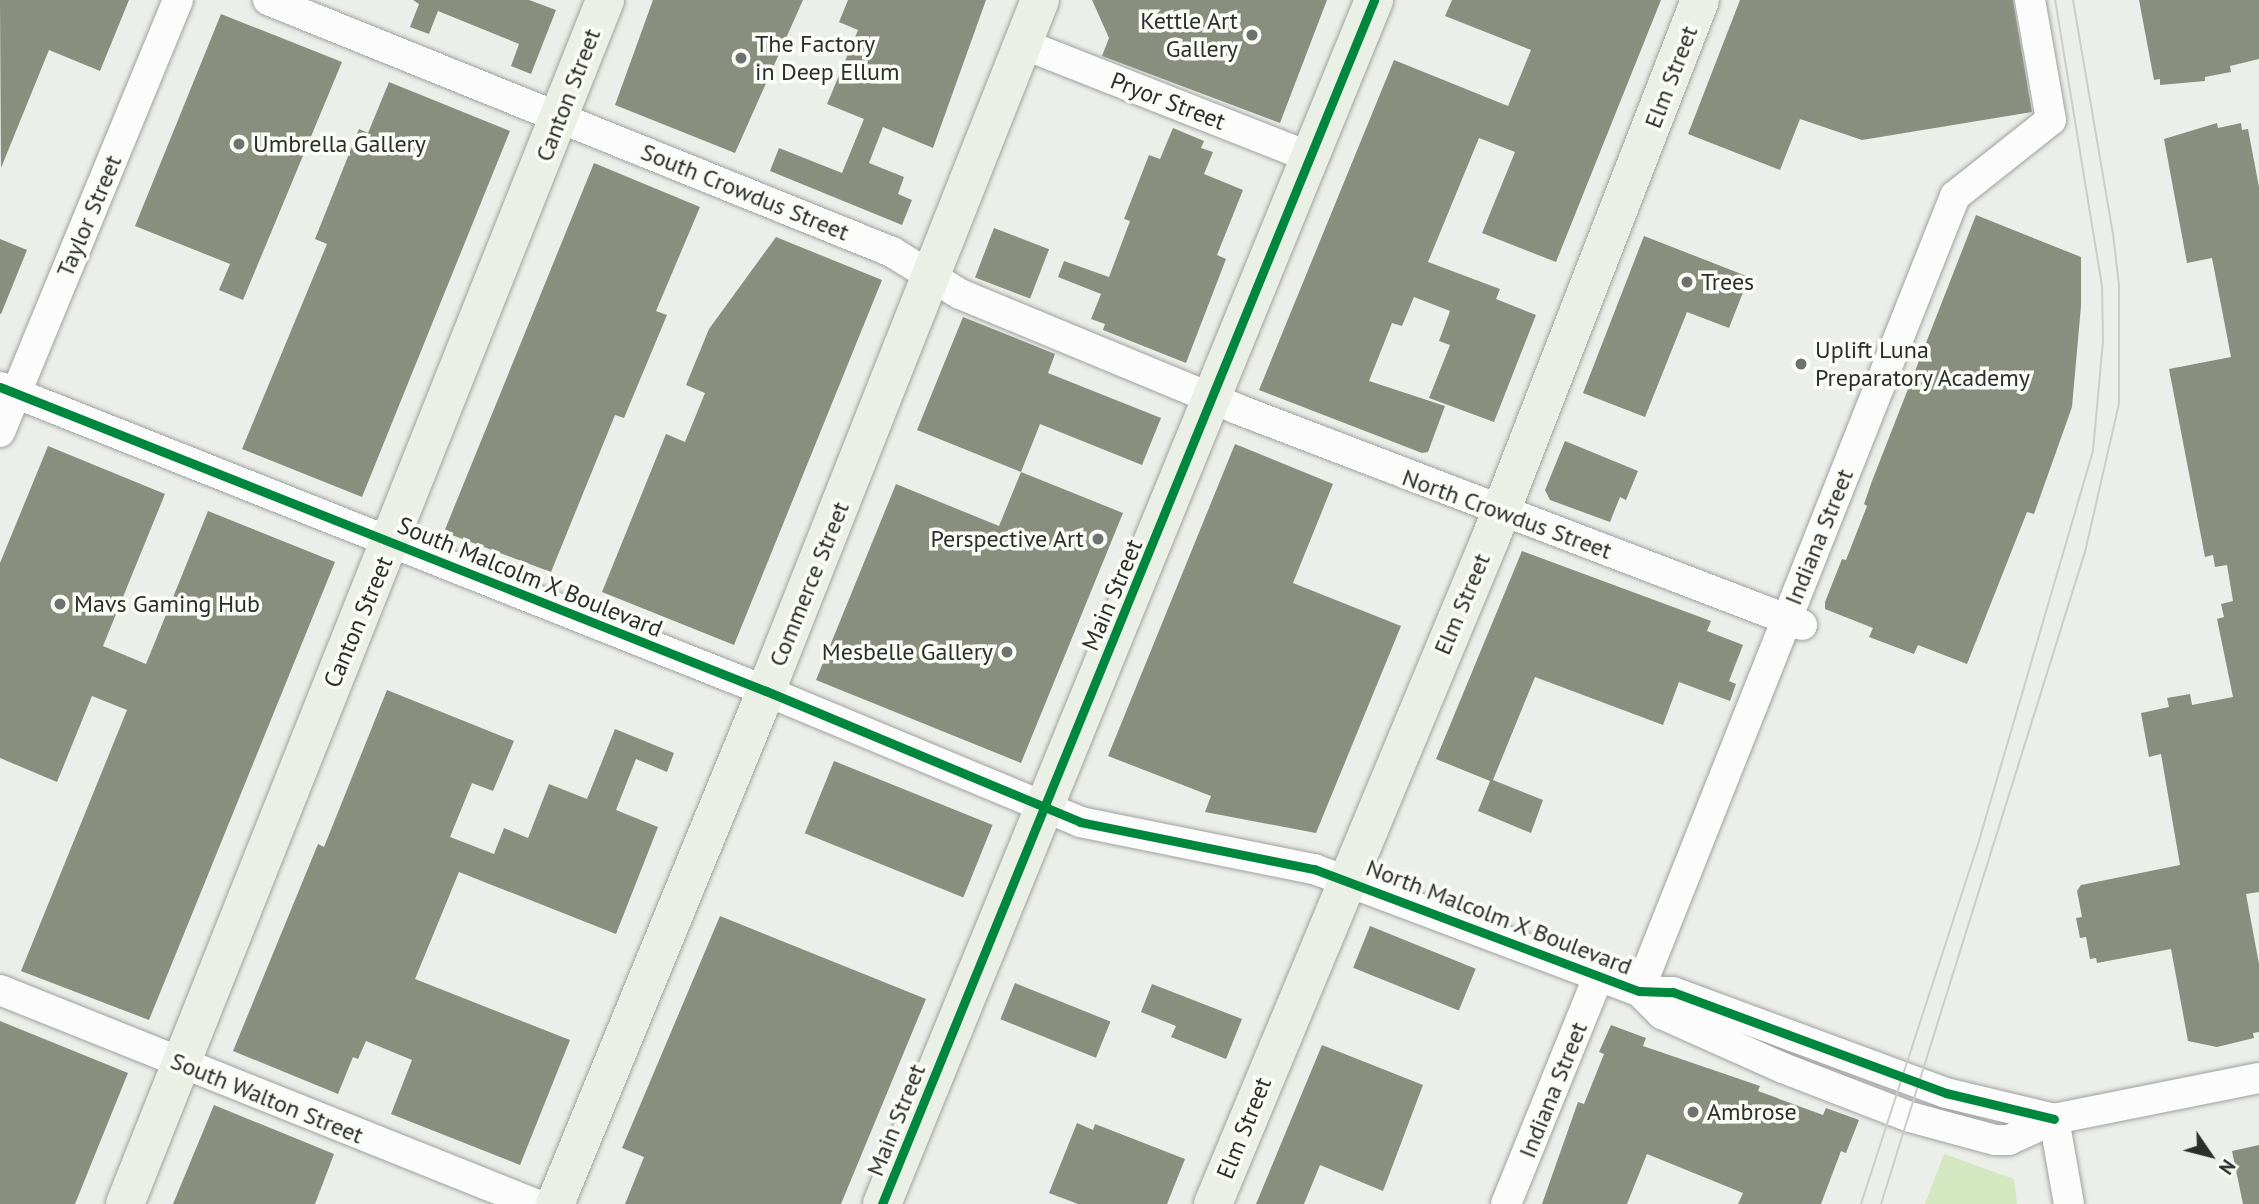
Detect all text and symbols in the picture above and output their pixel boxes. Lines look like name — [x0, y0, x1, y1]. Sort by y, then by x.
place label: Kettle Art Gallery — [1139, 7, 1238, 63]
street label: Elm Street — [1638, 22, 1704, 132]
street label: Canton Street — [529, 25, 607, 165]
marker: Kettle Art Gallery — [1244, 27, 1260, 43]
place label: The Factory in Deep Ellum — [755, 30, 899, 86]
marker: The Factory in Deep Ellum — [733, 50, 749, 66]
street label: Pryor Street — [1107, 66, 1229, 136]
place label: Umbrella Gallery — [253, 130, 426, 158]
marker: Umbrella Gallery — [231, 136, 247, 152]
street label: South Crowdus Street — [637, 137, 853, 247]
street label: Taylor Street — [50, 151, 128, 281]
place label: Trees — [1701, 268, 1754, 296]
marker: Trees — [1679, 274, 1695, 290]
place label: Uplift Luna Preparatory Academy — [1815, 336, 2032, 392]
marker: Uplift Luna Preparatory Academy — [1793, 356, 1809, 372]
street label: North Crowdus Street — [1398, 463, 1616, 565]
street label: Indiana Street — [1779, 465, 1859, 609]
street label: Commerce Street — [763, 497, 855, 671]
street label: South Malcolm X Boulevard — [393, 510, 667, 644]
place label: Perspective Art — [930, 525, 1084, 553]
marker: Perspective Art — [1090, 531, 1106, 547]
street label: Main Street — [1076, 535, 1148, 655]
street label: Elm Street — [1428, 549, 1496, 659]
street label: Canton Street — [317, 552, 399, 692]
place label: Mavs Gaming Hub — [74, 590, 260, 618]
marker: Mavs Gaming Hub — [52, 596, 68, 612]
place label: Mesbelle Gallery — [822, 638, 993, 666]
marker: Mesbelle Gallery — [999, 644, 1015, 660]
street label: North Malcolm X Boulevard — [1361, 853, 1637, 981]
street label: Indiana Street — [1513, 1018, 1593, 1162]
street label: South Walton Street — [166, 1046, 368, 1150]
street label: Main Street — [861, 1060, 931, 1180]
street label: Elm Street — [1211, 1073, 1277, 1183]
place label: Ambrose — [1707, 1098, 1797, 1126]
marker: Ambrose — [1685, 1104, 1701, 1120]
north arrow — [2175, 1120, 2245, 1190]
text: N — [2214, 1155, 2241, 1179]

